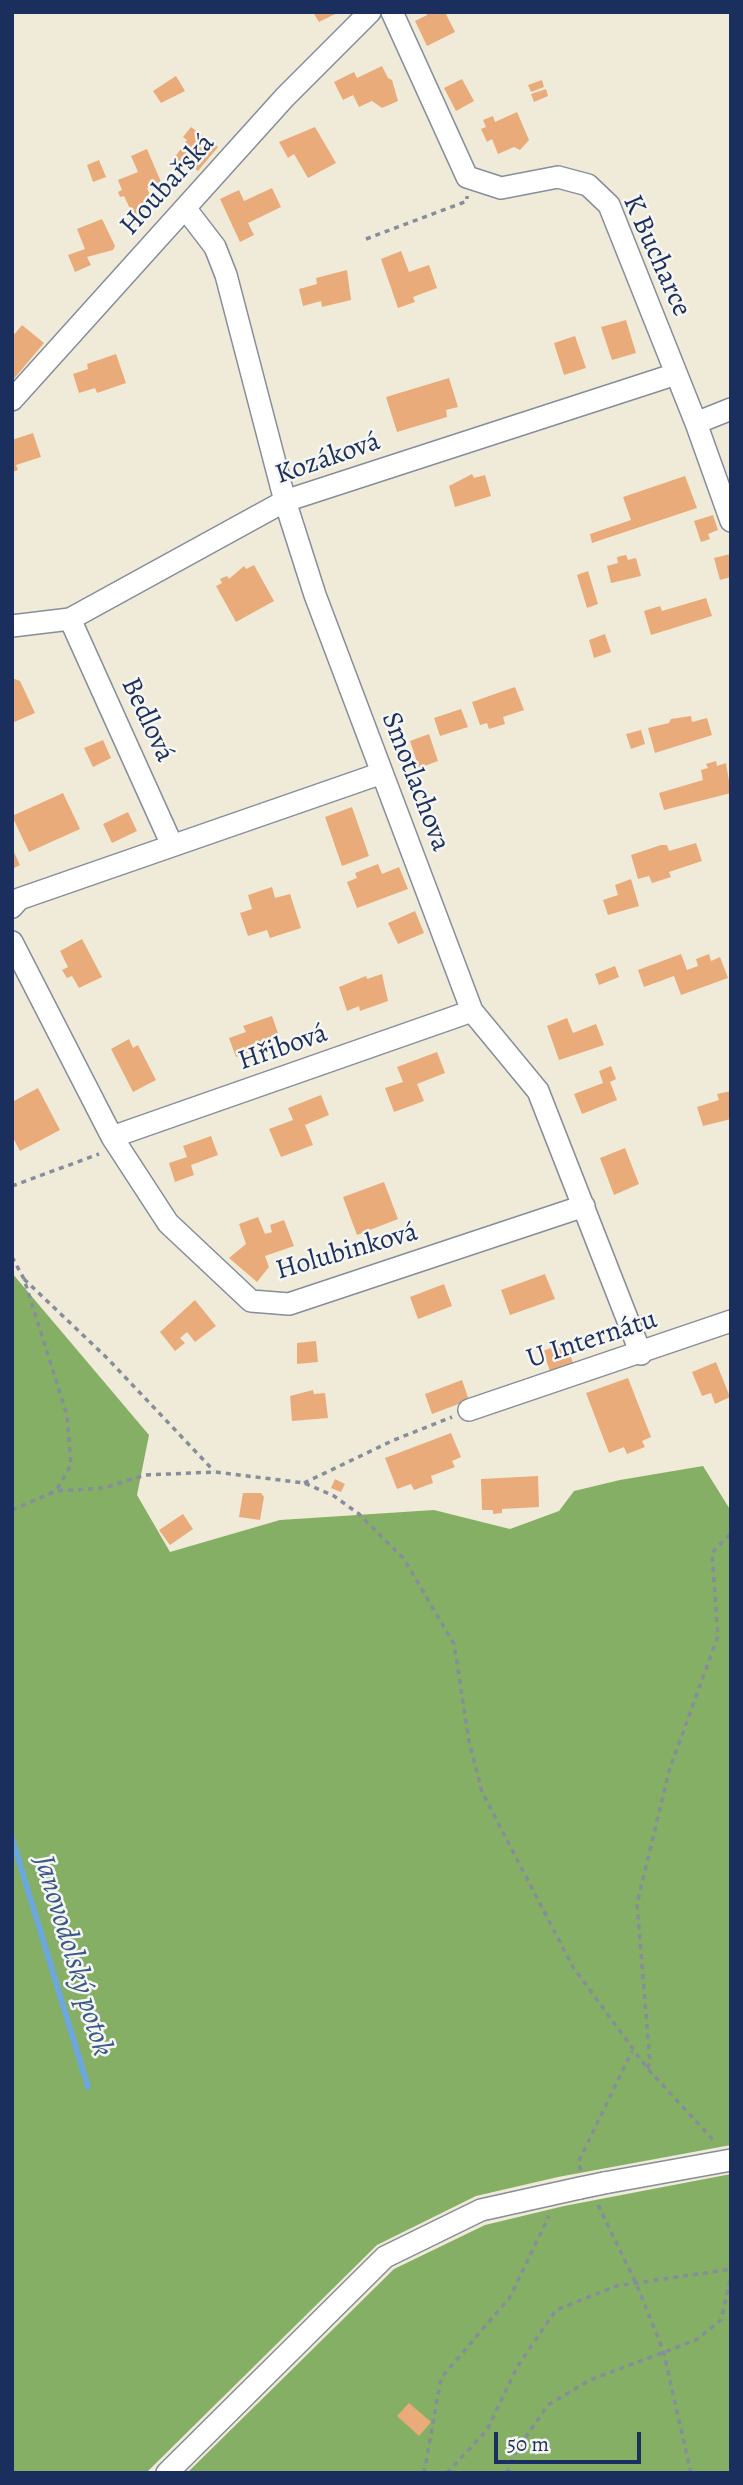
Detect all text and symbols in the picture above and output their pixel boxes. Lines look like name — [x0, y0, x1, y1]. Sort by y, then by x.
street label: Houbařská — [114, 127, 222, 243]
street label: K Bucharce — [614, 190, 698, 322]
street label: Kozáková — [271, 425, 385, 493]
street label: Bedlová — [113, 672, 181, 768]
street label: Smotlachova — [373, 708, 457, 856]
street label: Hřibová — [234, 1017, 332, 1079]
street label: Holubinková — [272, 1216, 422, 1288]
street label: U Internátu — [523, 1303, 661, 1377]
water label: Janovodolský potok — [24, 1851, 120, 2061]
scale bar — [498, 2418, 645, 2462]
text: 50 m — [507, 2430, 549, 2458]

